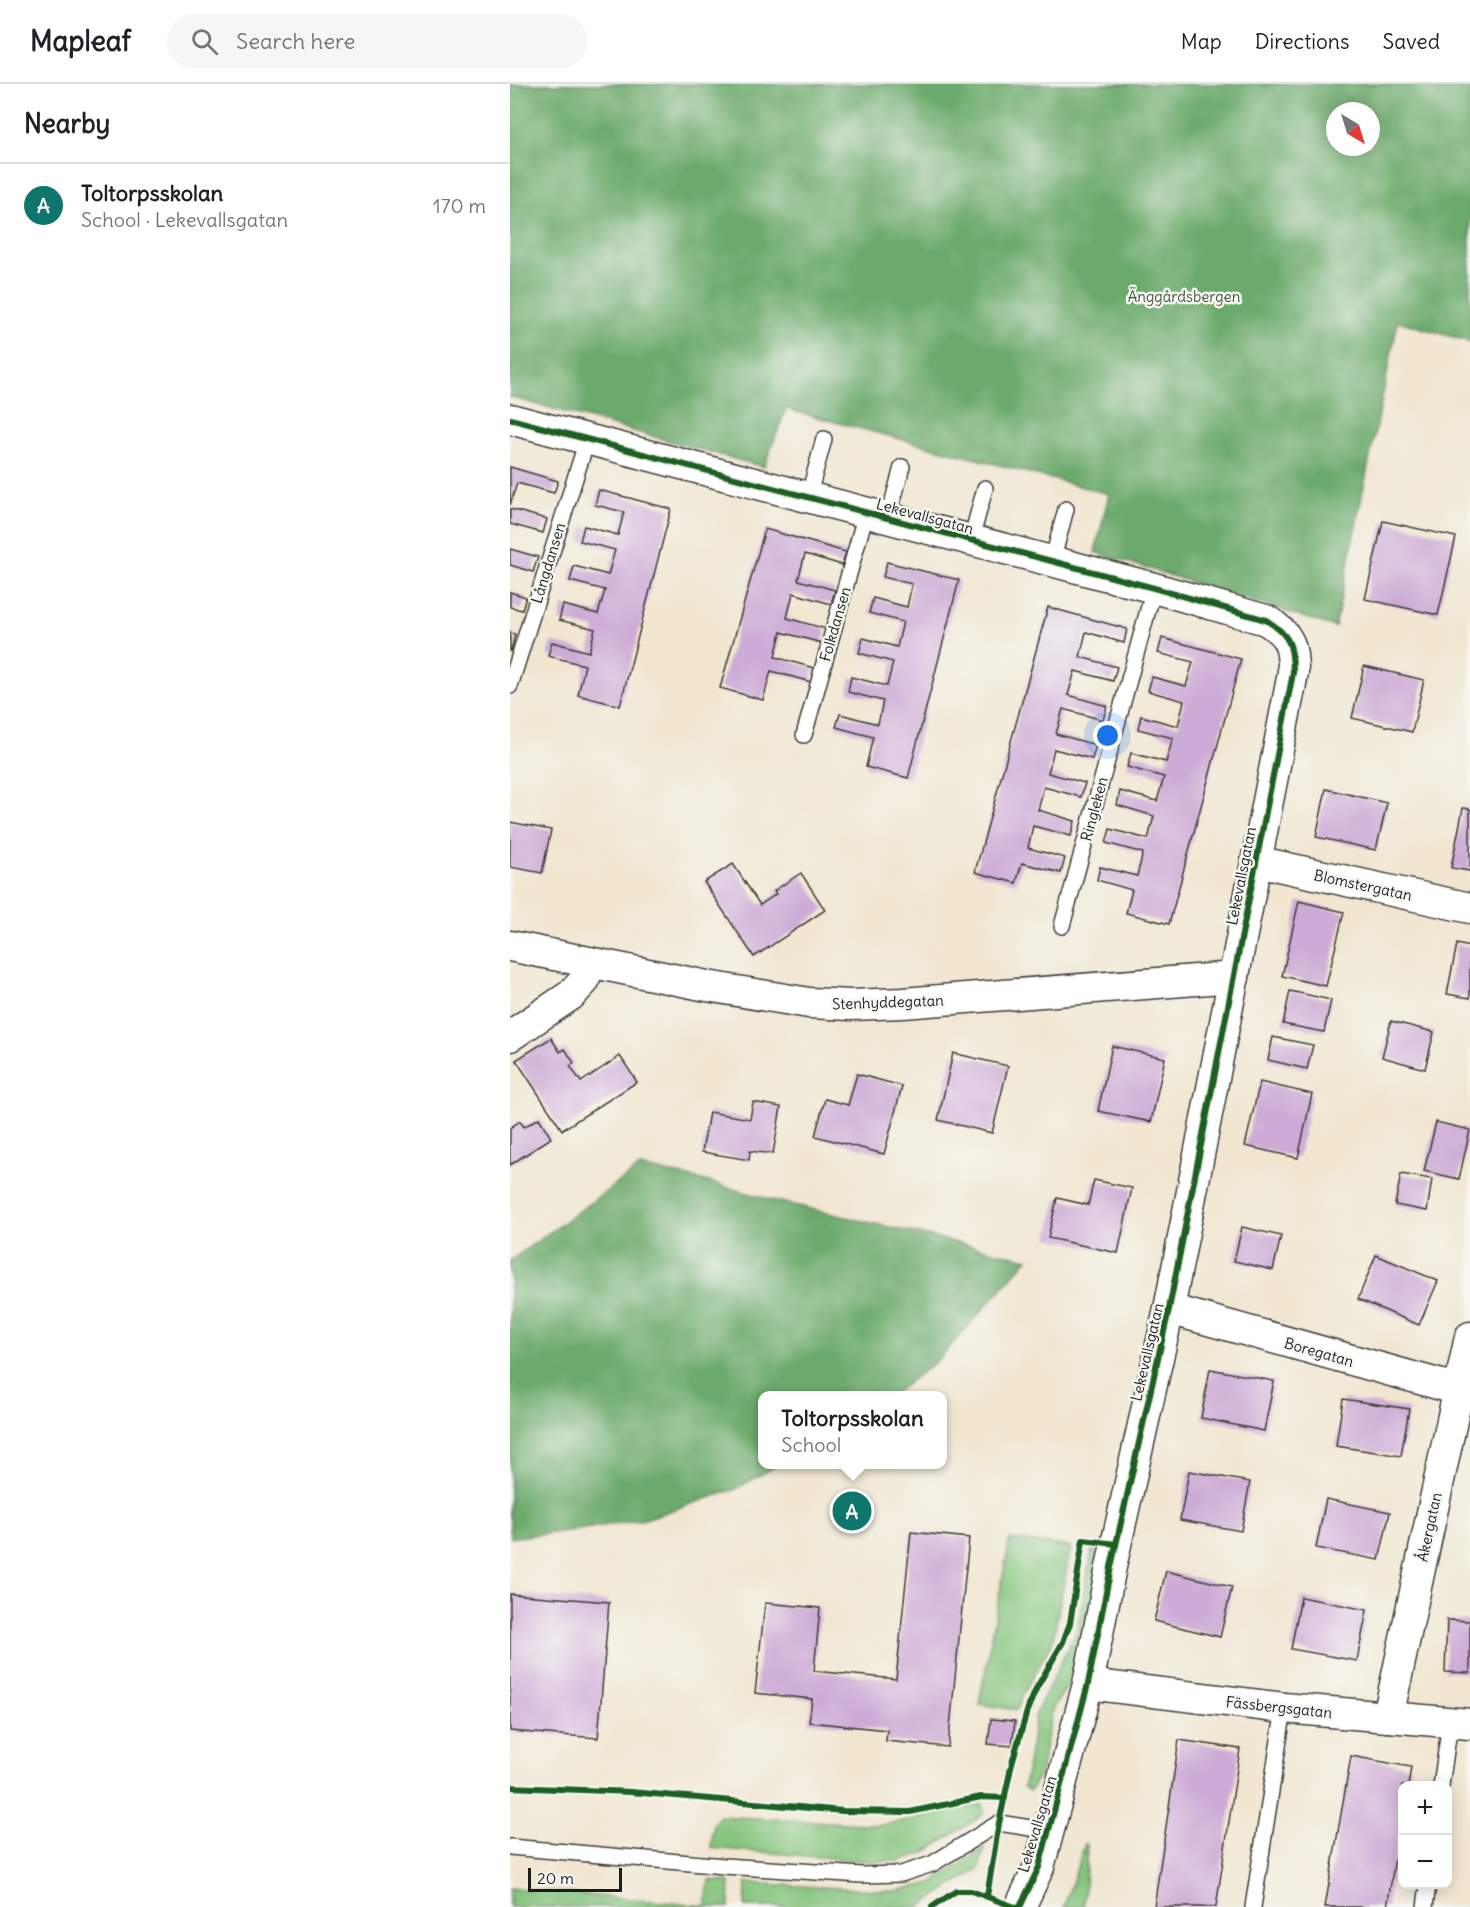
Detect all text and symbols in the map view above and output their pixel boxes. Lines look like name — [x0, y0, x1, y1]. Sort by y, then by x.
search box — [167, 14, 587, 68]
text: Mapleaf — [30, 23, 131, 59]
icon: search — [188, 25, 221, 58]
text: Search here — [236, 27, 355, 55]
text: Map — [1181, 28, 1222, 55]
text: Directions — [1255, 28, 1349, 55]
text: Saved — [1382, 28, 1440, 55]
north arrow — [1326, 102, 1380, 156]
text: Nearby — [24, 107, 110, 140]
text: Toltorpsskolan — [81, 179, 223, 207]
text: A — [37, 193, 50, 218]
text: 170 m — [433, 193, 486, 218]
text: School · Lekevallsgatan — [81, 207, 288, 232]
park label: Änggårdsbergen — [1128, 287, 1241, 306]
street label: Lekevallsgatan — [874, 494, 976, 538]
street label: Långdansen — [527, 520, 569, 606]
street label: Folkdansen — [815, 584, 855, 664]
your location — [1093, 721, 1122, 750]
street label: Ringleken — [1076, 775, 1112, 843]
street label: Lekevallsgatan — [1222, 825, 1260, 927]
street label: Blomstergatan — [1312, 865, 1414, 905]
street label: Stenhyddegatan — [832, 991, 944, 1013]
street label: Lekevallsgatan — [1127, 1301, 1168, 1403]
street label: Boregatan — [1282, 1333, 1356, 1371]
popup — [758, 1391, 947, 1469]
text: Toltorpsskolan — [781, 1404, 924, 1432]
text: School — [781, 1432, 841, 1457]
pin: A — [832, 1488, 872, 1534]
street label: Åkergatan — [1411, 1490, 1446, 1563]
street label: Fässbergsgatan — [1225, 1692, 1333, 1722]
street label: Lekevallsgatan — [1013, 1773, 1061, 1875]
map controls — [1398, 1781, 1452, 1889]
button: + — [1398, 1781, 1452, 1835]
button: − — [1398, 1835, 1452, 1889]
scale bar — [528, 1865, 622, 1892]
text: 20 m — [537, 1868, 574, 1888]

